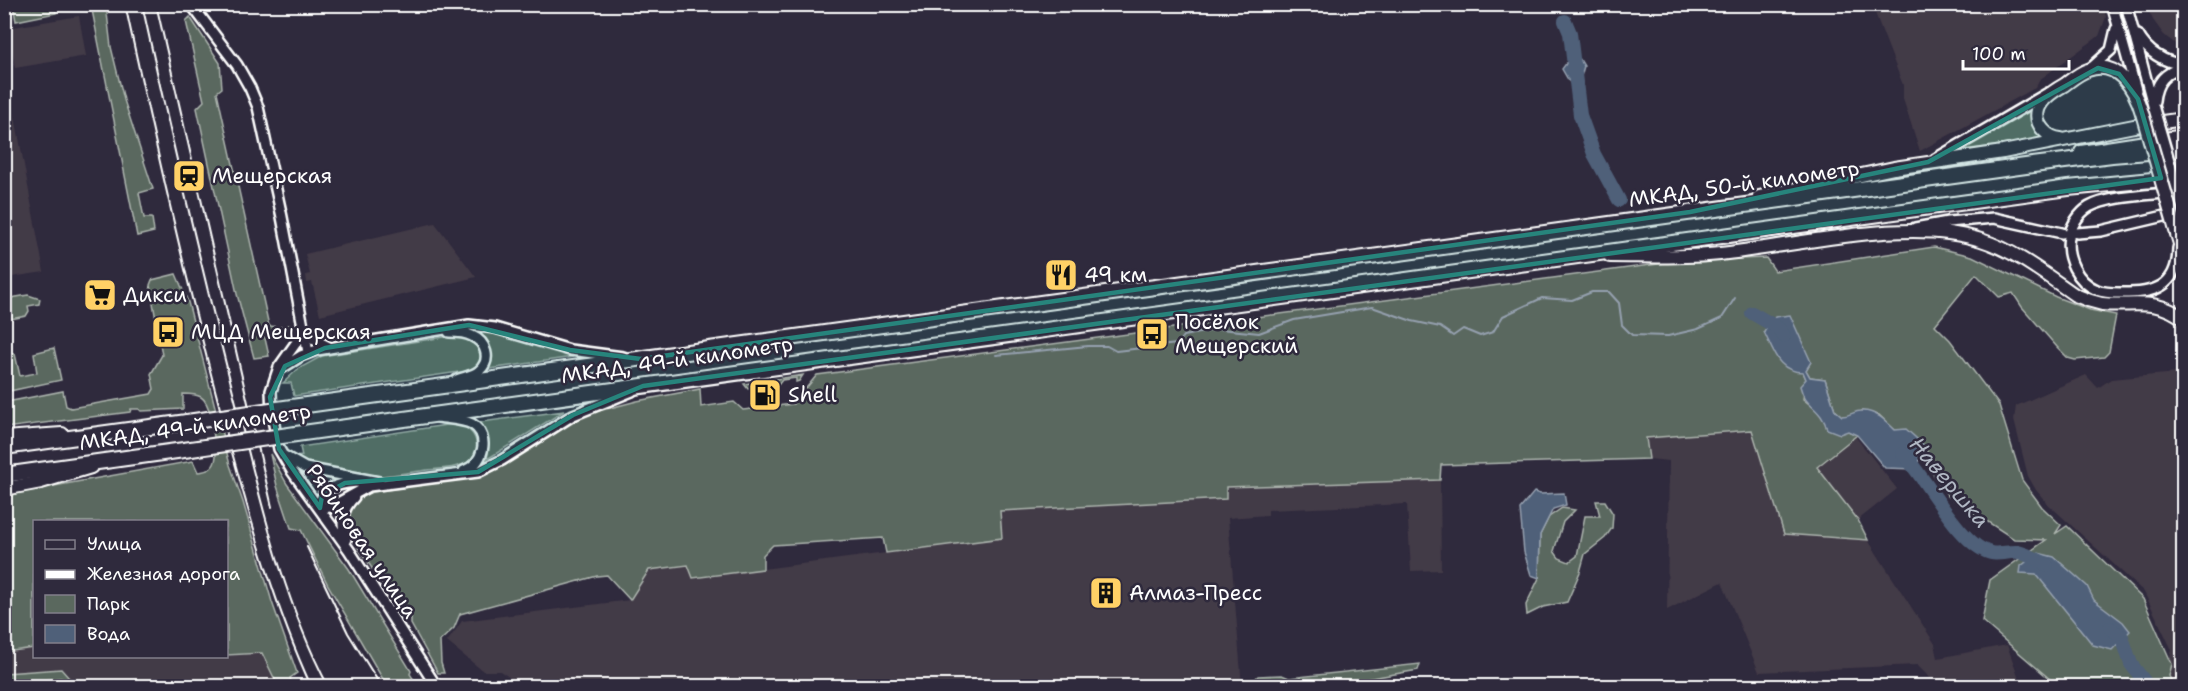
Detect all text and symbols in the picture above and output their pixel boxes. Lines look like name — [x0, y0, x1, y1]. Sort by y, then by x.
scale bar — [1963, 33, 2070, 71]
text: 100 m — [1972, 42, 2026, 66]
street label: МКАД, 50-й километр — [1627, 154, 1861, 214]
station icon: Мещерская — [171, 158, 207, 194]
place label: Мещерская — [212, 162, 332, 190]
restaurant icon: 49 км — [1043, 257, 1079, 293]
place label: 49 км — [1084, 261, 1147, 289]
supermarket icon: Дикси — [82, 277, 118, 313]
place label: Дикси — [123, 281, 187, 309]
place label: Посёлок Мещерский — [1175, 308, 1298, 360]
bus stop icon: МЦД Мещерская — [150, 314, 186, 350]
bus stop icon: Посёлок Мещерский — [1134, 316, 1170, 352]
place label: МЦД Мещерская — [191, 318, 371, 346]
street label: МКАД, 49-й километр — [559, 330, 795, 390]
fuel station icon: Shell — [747, 377, 783, 413]
place label: Shell — [788, 381, 837, 409]
street label: МКАД, 49-й километр — [77, 397, 313, 457]
water label: Навершка — [1903, 431, 1996, 534]
street label: Рябиновая улица — [300, 458, 424, 624]
legend — [33, 520, 228, 658]
text: Улица — [87, 532, 141, 556]
text: Железная дорога — [87, 562, 240, 586]
building icon: Алмаз-Пресс — [1088, 575, 1124, 611]
place label: Алмаз-Пресс — [1129, 579, 1262, 607]
text: Парк — [87, 592, 130, 616]
text: Вода — [87, 622, 130, 646]

